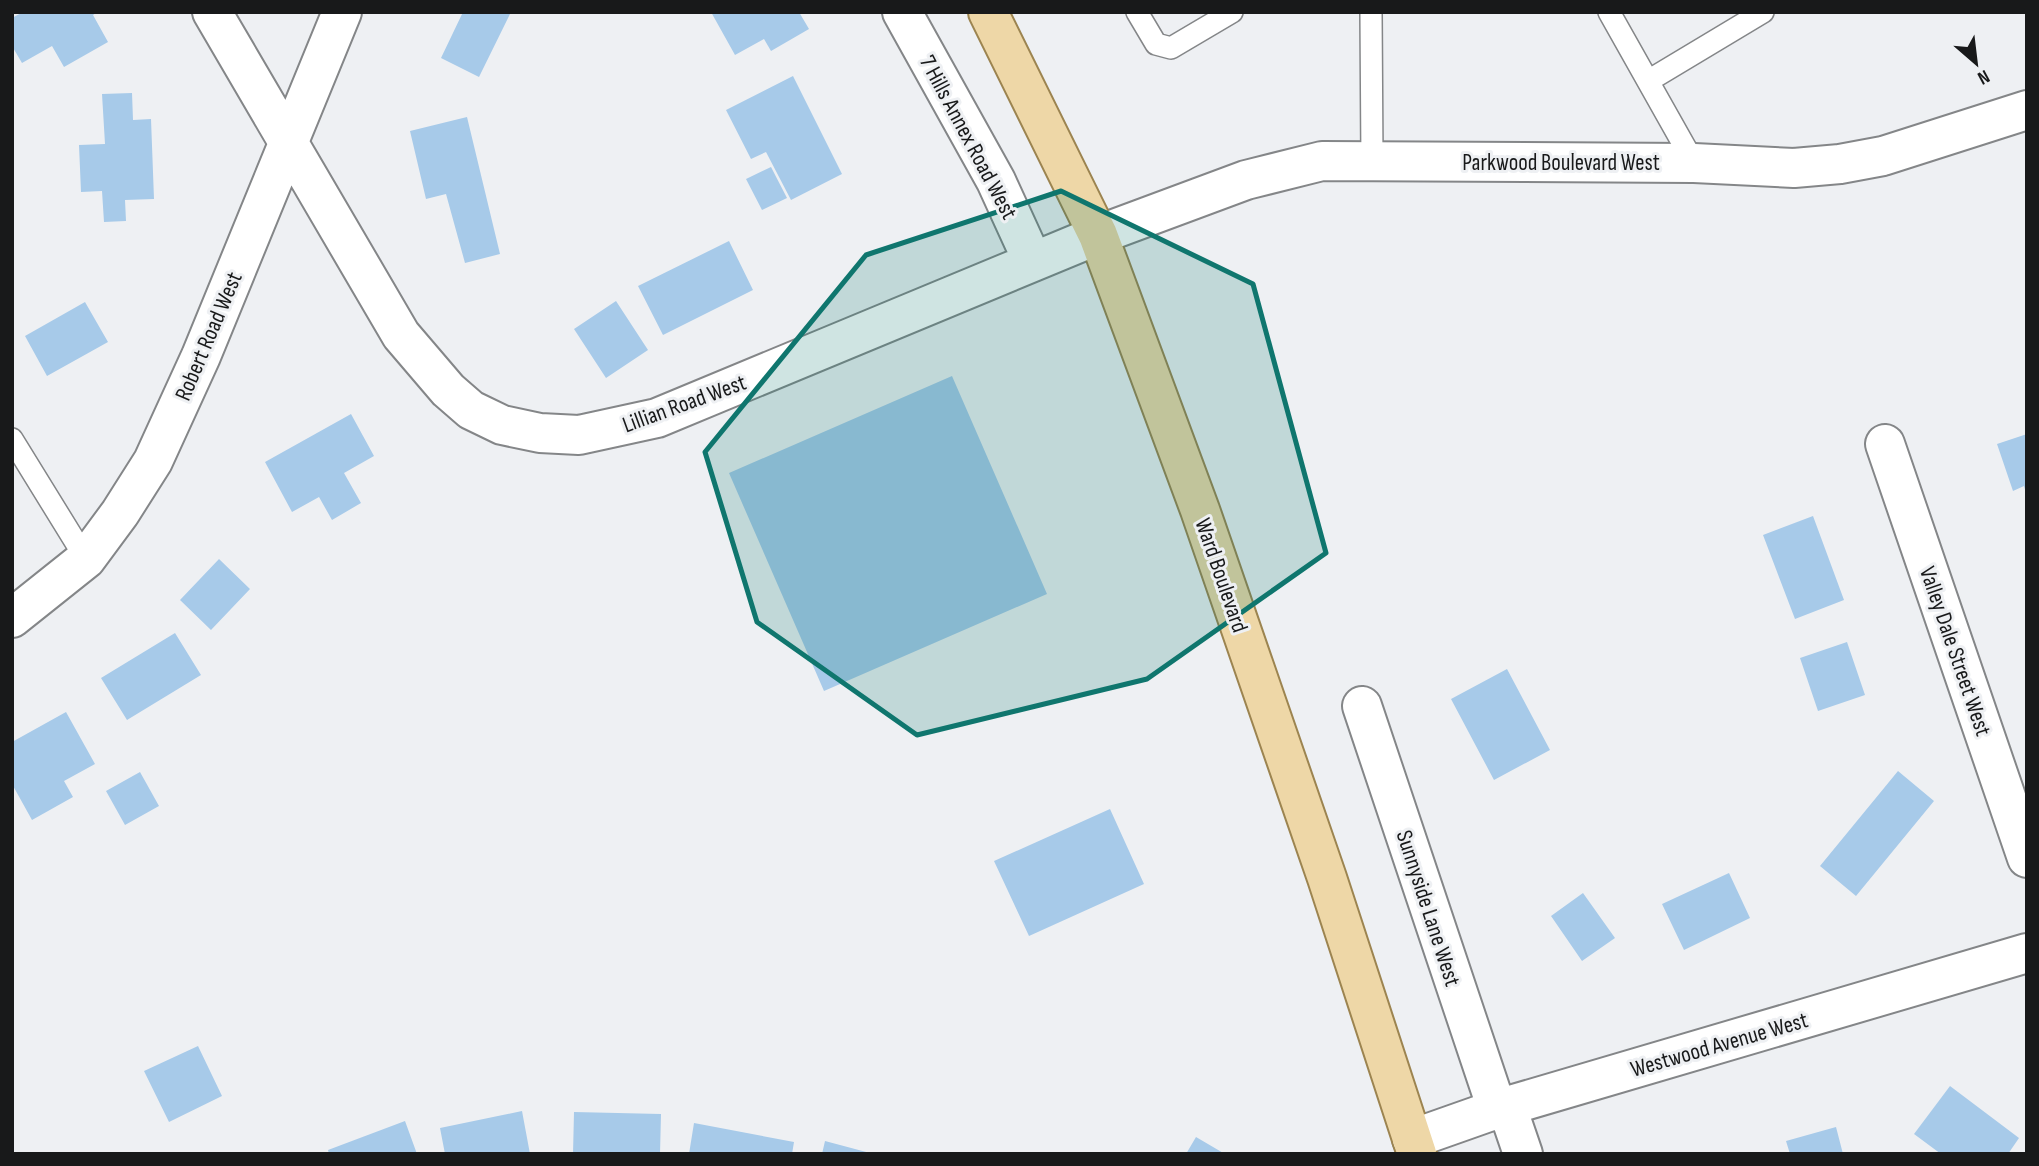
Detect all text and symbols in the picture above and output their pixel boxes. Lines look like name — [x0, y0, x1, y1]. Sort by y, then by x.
north arrow — [1941, 28, 2011, 98]
street label: 7 Hills Annex Road West — [913, 51, 1023, 224]
text: N — [1973, 64, 1993, 89]
street label: Parkwood Boulevard West — [1462, 149, 1660, 177]
street label: Robert Road West — [169, 268, 249, 405]
street label: Lillian Road West — [619, 369, 750, 439]
street label: Ward Boulevard — [1188, 515, 1254, 636]
street label: Valley Dale Street West — [1913, 563, 1997, 740]
street label: Sunnyside Lane West — [1390, 827, 1466, 990]
street label: Westwood Avenue West — [1627, 1006, 1811, 1084]

